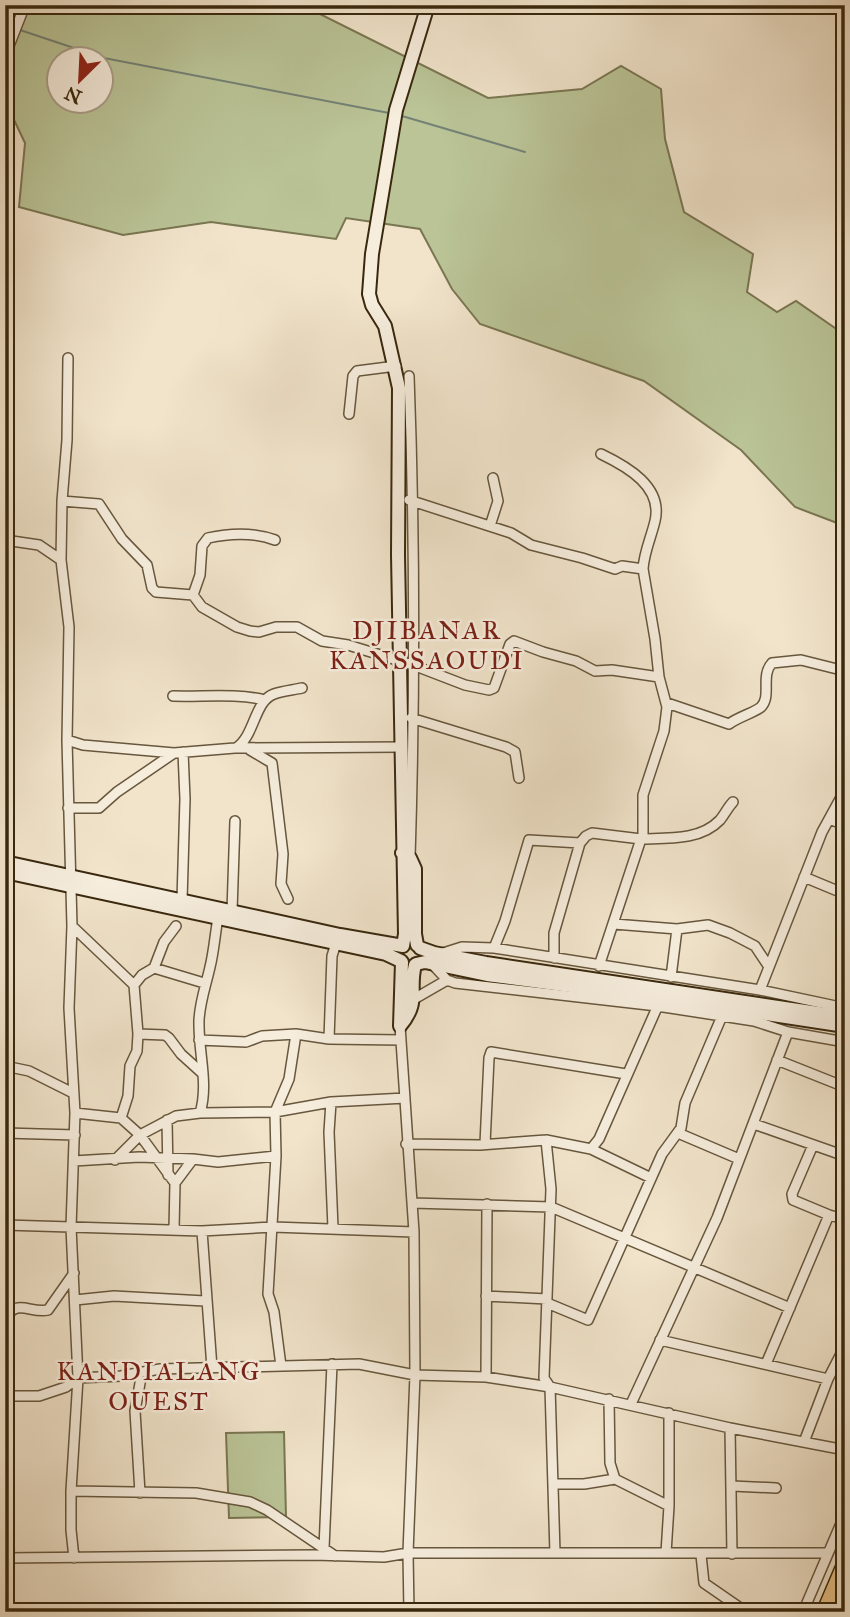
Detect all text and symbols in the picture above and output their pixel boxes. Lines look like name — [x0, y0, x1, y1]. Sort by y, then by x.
north arrow — [46, 46, 116, 116]
text: N — [61, 81, 85, 109]
district label: DJIBANAR KANSSAOUDI — [329, 614, 525, 676]
district label: KANDIALANG OUEST — [56, 1355, 262, 1417]

